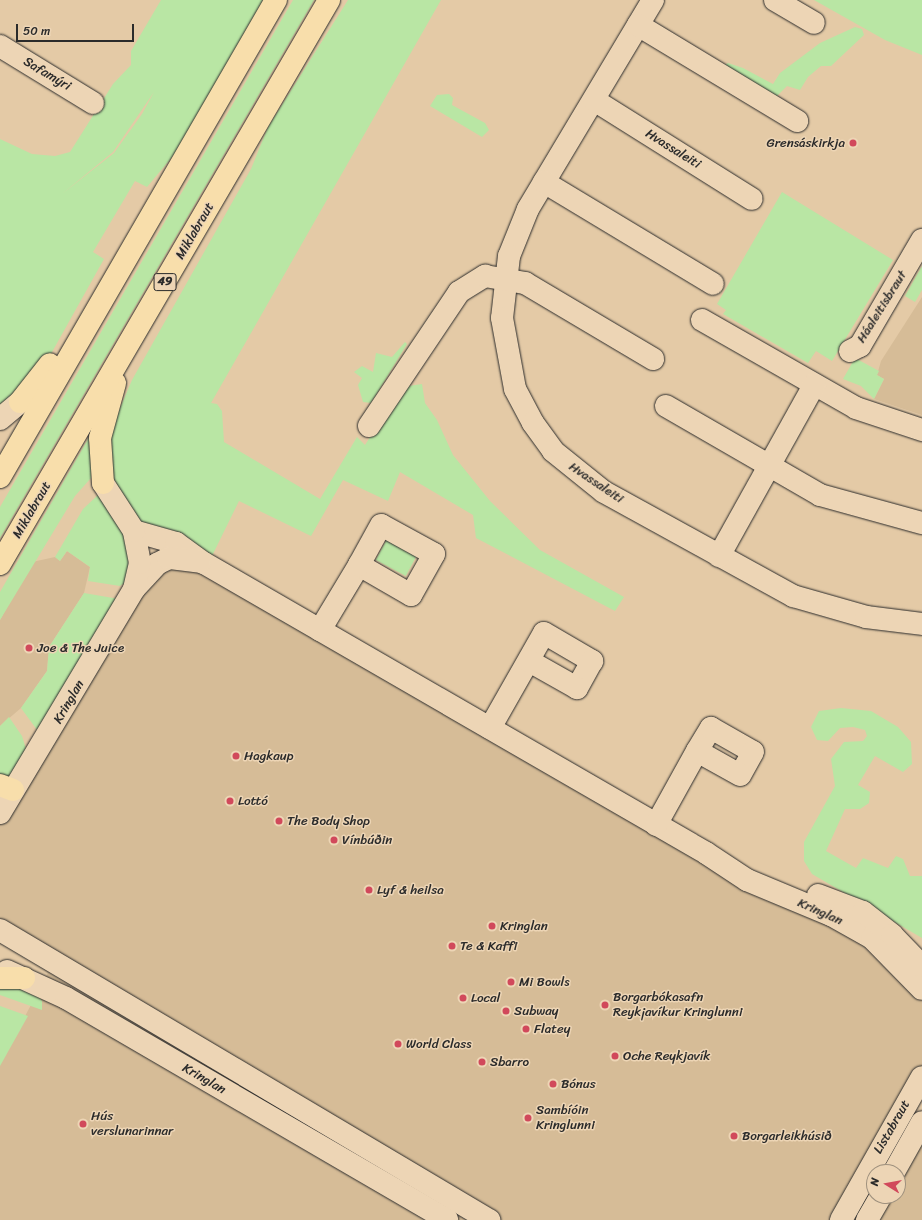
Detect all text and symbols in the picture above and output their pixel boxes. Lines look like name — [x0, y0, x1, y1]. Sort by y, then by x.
scale bar — [18, 16, 136, 42]
text: 50 m — [23, 20, 50, 42]
street label: Safamýri — [20, 54, 74, 94]
street label: Hvassaleiti — [642, 126, 704, 172]
place label: Grensáskirkja — [767, 135, 845, 151]
marker: Grensáskirkja — [848, 138, 858, 148]
street label: Miklabraut — [173, 200, 217, 262]
street label: Háaleitisbraut — [854, 268, 910, 346]
road number: 49 — [153, 272, 177, 292]
street label: Hvassaleiti — [566, 459, 626, 507]
street label: Miklabraut — [10, 479, 54, 541]
place label: Joe & The Juice — [37, 640, 125, 656]
marker: Joe & The Juice — [24, 643, 34, 653]
street label: Kringlan — [50, 677, 88, 727]
place label: Hagkaup — [244, 748, 294, 764]
marker: Hagkaup — [231, 751, 241, 761]
place label: Lottó — [238, 793, 268, 809]
marker: Lottó — [225, 796, 235, 806]
place label: The Body Shop — [287, 813, 371, 829]
marker: The Body Shop — [274, 816, 284, 826]
place label: Vínbúðin — [342, 832, 392, 848]
marker: Vínbúðin — [329, 835, 339, 845]
place label: Lyf & heilsa — [377, 882, 443, 898]
marker: Lyf & heilsa — [364, 885, 374, 895]
street label: Kringlan — [795, 895, 845, 929]
place label: Kringlan — [500, 918, 548, 934]
marker: Kringlan — [487, 921, 497, 931]
place label: Te & Kaffi — [460, 938, 517, 954]
marker: Te & Kaffi — [447, 941, 457, 951]
place label: Mi Bowls — [519, 974, 569, 990]
marker: Mi Bowls — [506, 977, 516, 987]
place label: Local — [471, 990, 500, 1006]
place label: Borgarbókasafn Reykjavíkur Kringlunni — [613, 990, 742, 1021]
marker: Local — [458, 993, 468, 1003]
marker: Borgarbókasafn Reykjavíkur Kringlunni — [600, 1000, 610, 1010]
place label: Subway — [514, 1003, 558, 1019]
marker: Subway — [501, 1006, 511, 1016]
place label: Flatey — [534, 1021, 570, 1037]
marker: Flatey — [521, 1024, 531, 1034]
place label: World Class — [406, 1036, 472, 1052]
marker: World Class — [393, 1039, 403, 1049]
place label: Oche Reykjavík — [623, 1048, 710, 1064]
marker: Oche Reykjavík — [610, 1051, 620, 1061]
place label: Sbarro — [490, 1054, 529, 1070]
marker: Sbarro — [477, 1057, 487, 1067]
street label: Kringlan — [179, 1060, 229, 1098]
place label: Bónus — [561, 1076, 596, 1092]
marker: Bónus — [548, 1079, 558, 1089]
street label: Listabraut — [870, 1097, 914, 1157]
place label: Sambíóin Kringlunni — [536, 1103, 595, 1134]
place label: Hús verslunarinnar — [91, 1109, 173, 1140]
marker: Sambíóin Kringlunni — [523, 1113, 533, 1123]
marker: Hús verslunarinnar — [78, 1119, 88, 1129]
place label: Borgarleikhúsið — [742, 1128, 832, 1144]
marker: Borgarleikhúsið — [729, 1131, 739, 1141]
north arrow — [866, 1164, 906, 1204]
text: N — [865, 1176, 885, 1187]

